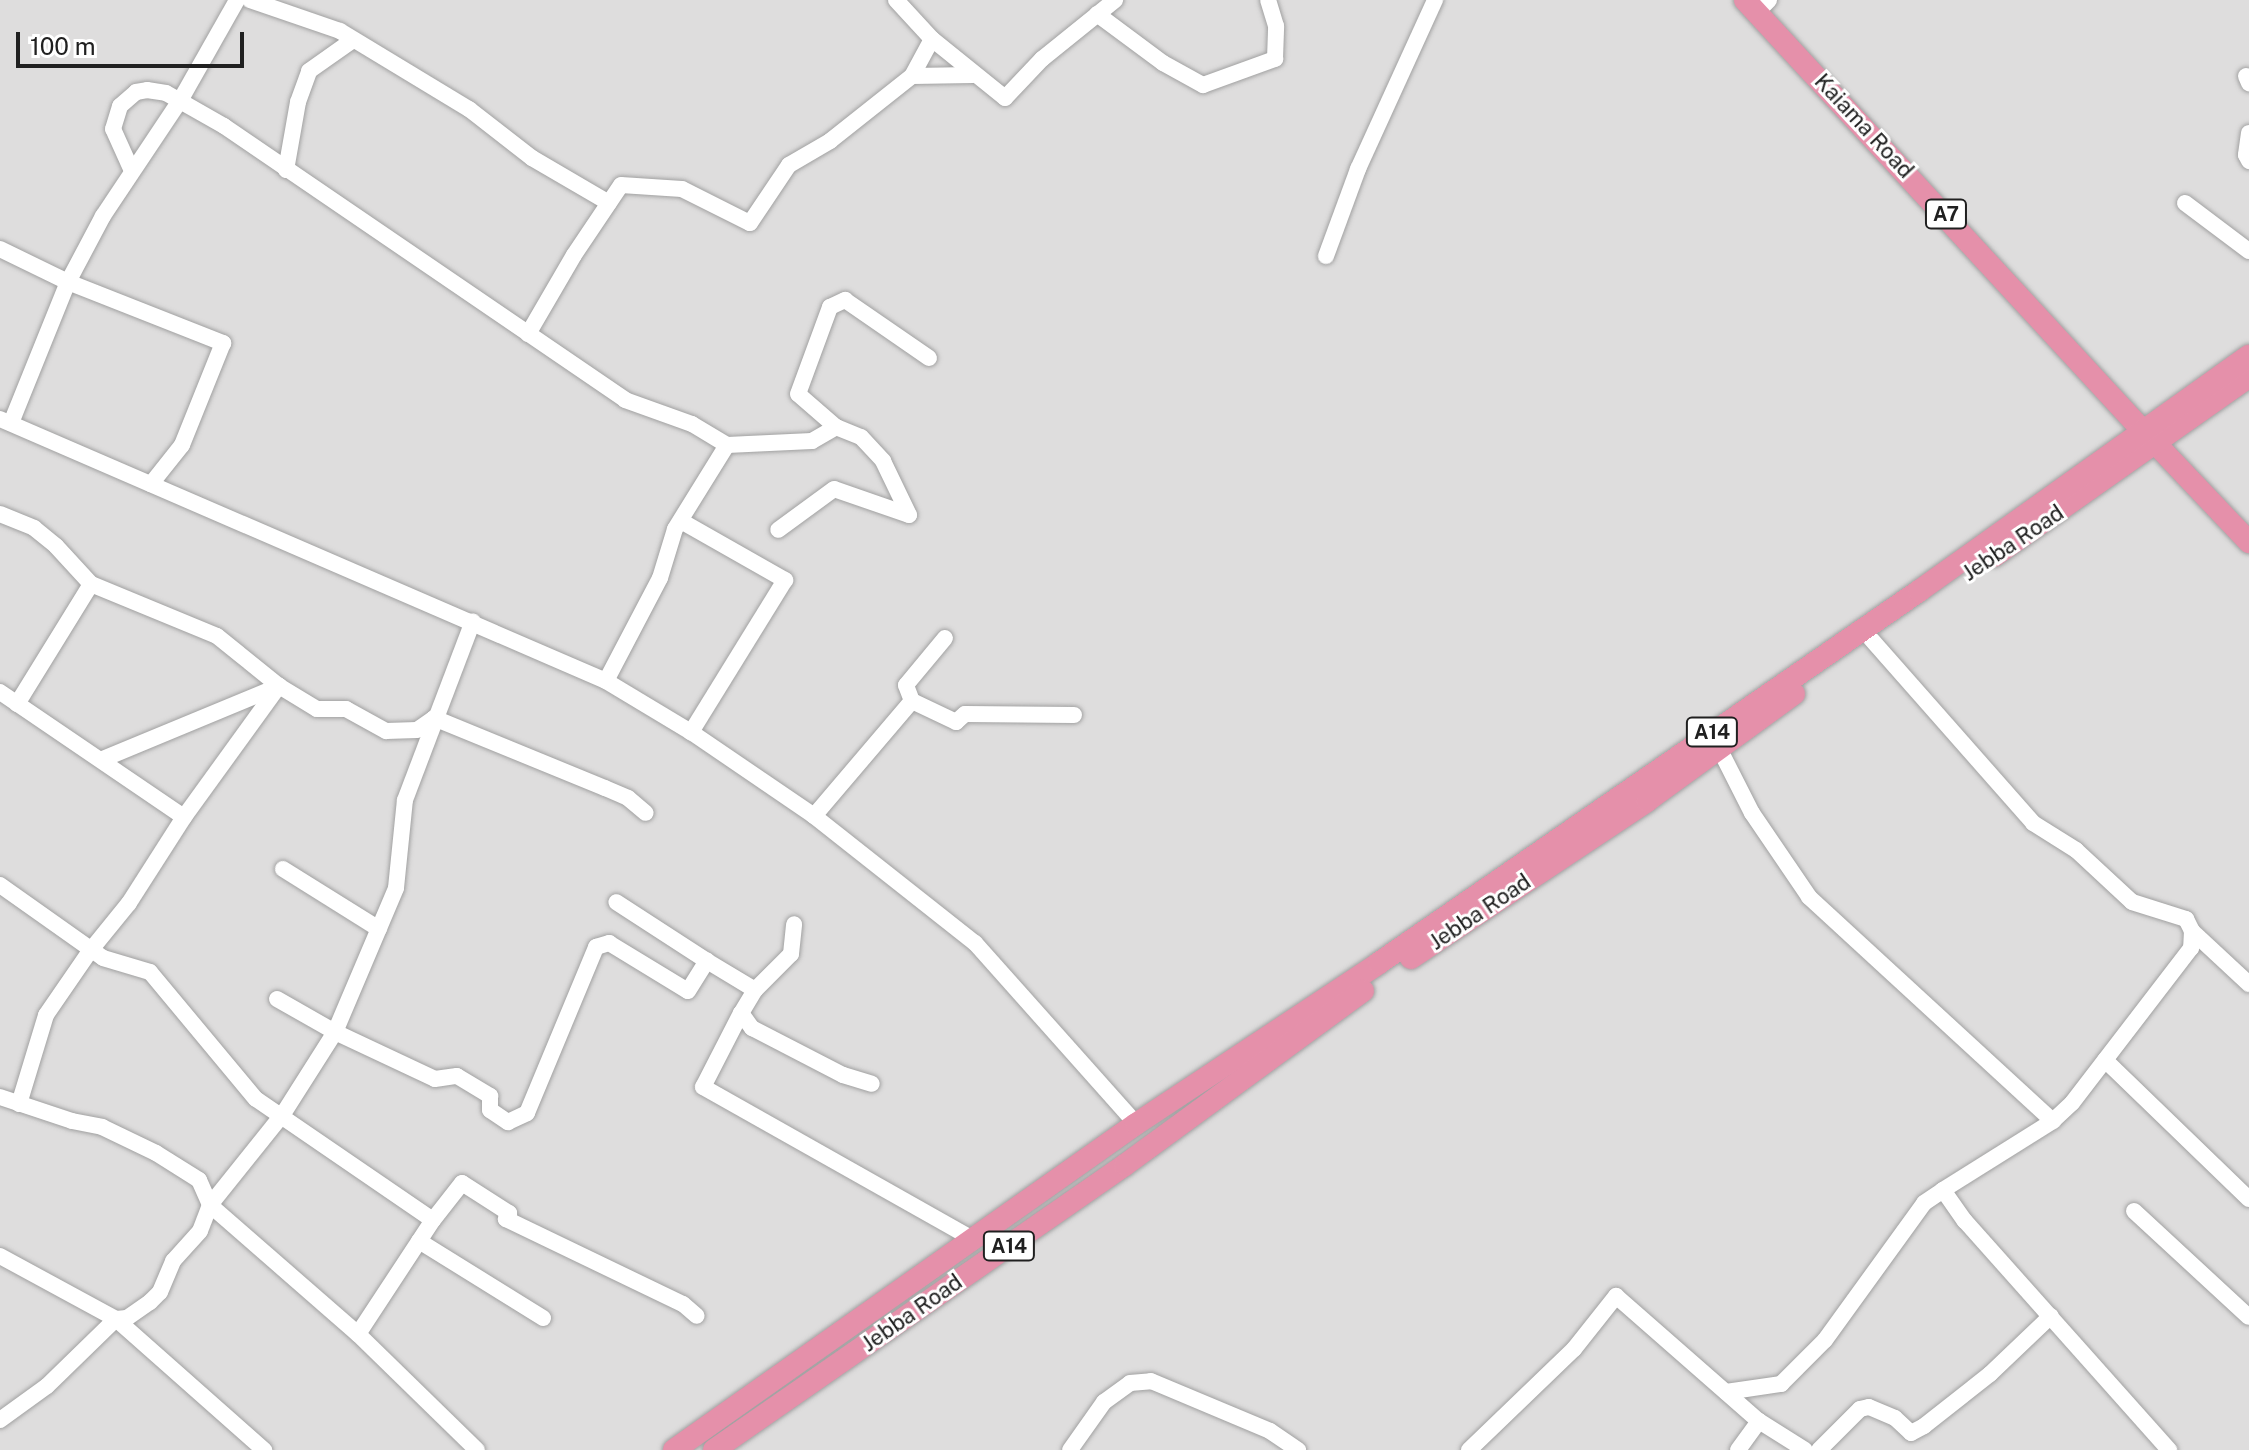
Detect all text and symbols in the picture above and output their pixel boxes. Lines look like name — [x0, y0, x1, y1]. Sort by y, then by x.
scale bar — [20, 16, 248, 66]
text: 100 m — [30, 32, 96, 60]
street label: Kaiama Road — [1809, 68, 1919, 184]
road number: A7 — [1924, 198, 1968, 230]
street label: Jebba Road — [1957, 499, 2069, 587]
road number: A14 — [1684, 716, 1740, 748]
street label: Jebba Road — [1424, 868, 1536, 956]
road number: A14 — [981, 1230, 1037, 1262]
street label: Jebba Road — [857, 1269, 967, 1357]

